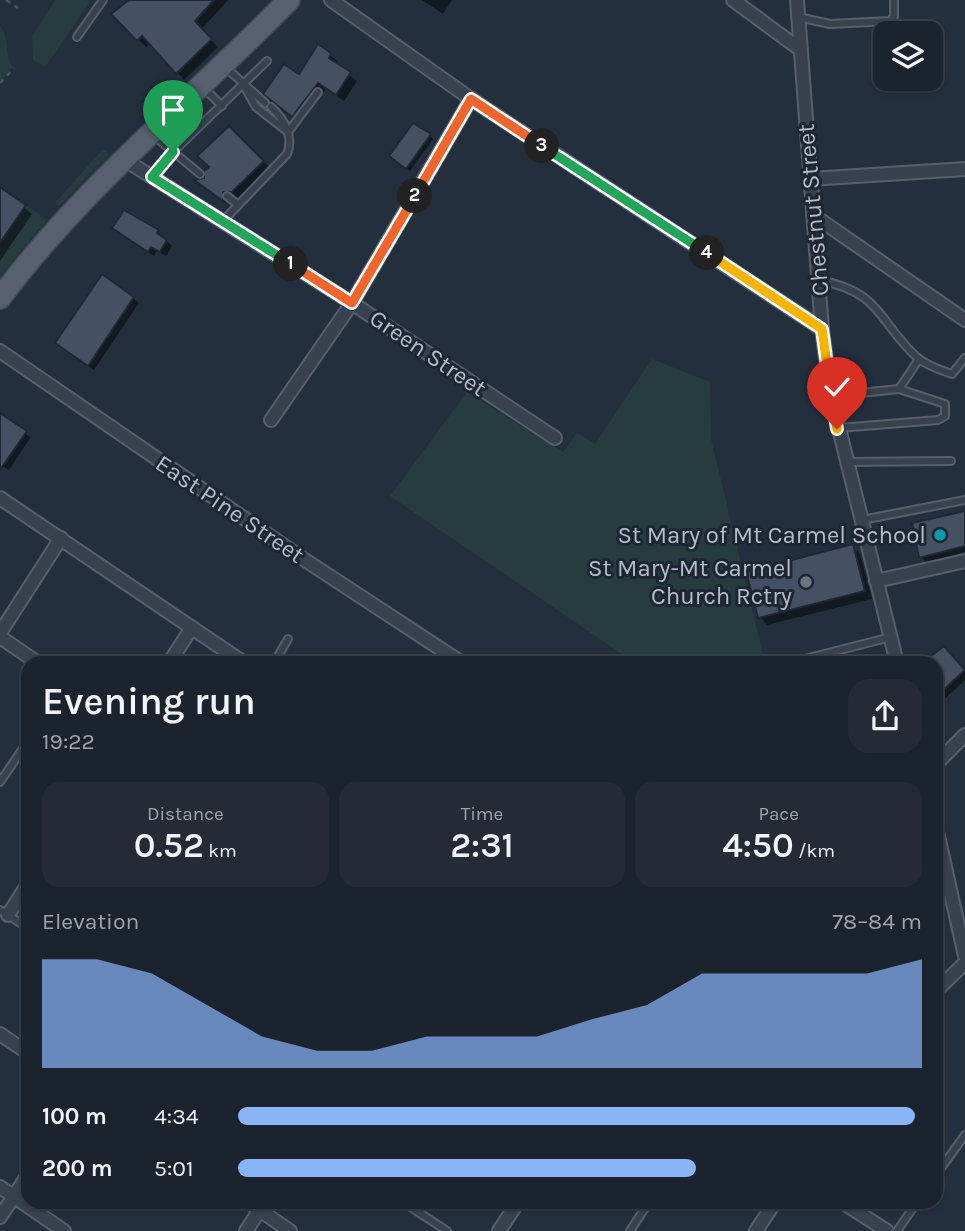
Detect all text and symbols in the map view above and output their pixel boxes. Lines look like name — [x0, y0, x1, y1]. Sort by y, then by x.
map controls — [873, 21, 943, 91]
button: layers — [873, 21, 943, 91]
pin — [143, 80, 203, 152]
icon: arrive — [154, 91, 192, 129]
street label: Chestnut Street — [792, 123, 834, 297]
pin: 3 — [524, 128, 560, 164]
text: 3 — [536, 134, 547, 156]
pin: 2 — [398, 178, 432, 214]
text: 2 — [409, 184, 420, 206]
pin: 4 — [690, 236, 724, 270]
text: 4 — [701, 241, 712, 263]
pin: 1 — [274, 246, 308, 282]
text: 1 — [287, 252, 294, 274]
street label: Green Street — [364, 304, 492, 402]
pin — [807, 357, 867, 429]
icon: check — [818, 368, 856, 406]
street label: East Pine Street — [151, 449, 309, 569]
place label: St Mary of Mt Carmel School — [617, 521, 926, 549]
marker: St Mary of Mt Carmel School — [932, 527, 948, 543]
place label: St Mary-Mt Carmel Church Rctry — [588, 554, 792, 610]
marker: St Mary-Mt Carmel Church Rctry — [798, 574, 814, 590]
text: Evening run — [42, 679, 256, 724]
button: share — [848, 679, 922, 753]
text: 19:22 — [42, 728, 95, 755]
text: Distance — [147, 803, 224, 825]
text: Time — [461, 803, 503, 825]
text: Pace — [758, 803, 799, 825]
text: 0.52 — [134, 825, 204, 866]
text: 2:31 — [450, 825, 514, 866]
text: 4:50 — [722, 825, 794, 866]
text: km — [204, 840, 237, 862]
text: /km — [794, 840, 835, 862]
text: Elevation — [42, 908, 139, 935]
text: 78–84 m — [832, 908, 922, 935]
text: 100 m — [42, 1103, 107, 1130]
text: 4:34 — [154, 1103, 199, 1130]
text: 200 m — [42, 1155, 113, 1182]
text: 5:01 — [154, 1155, 194, 1182]

